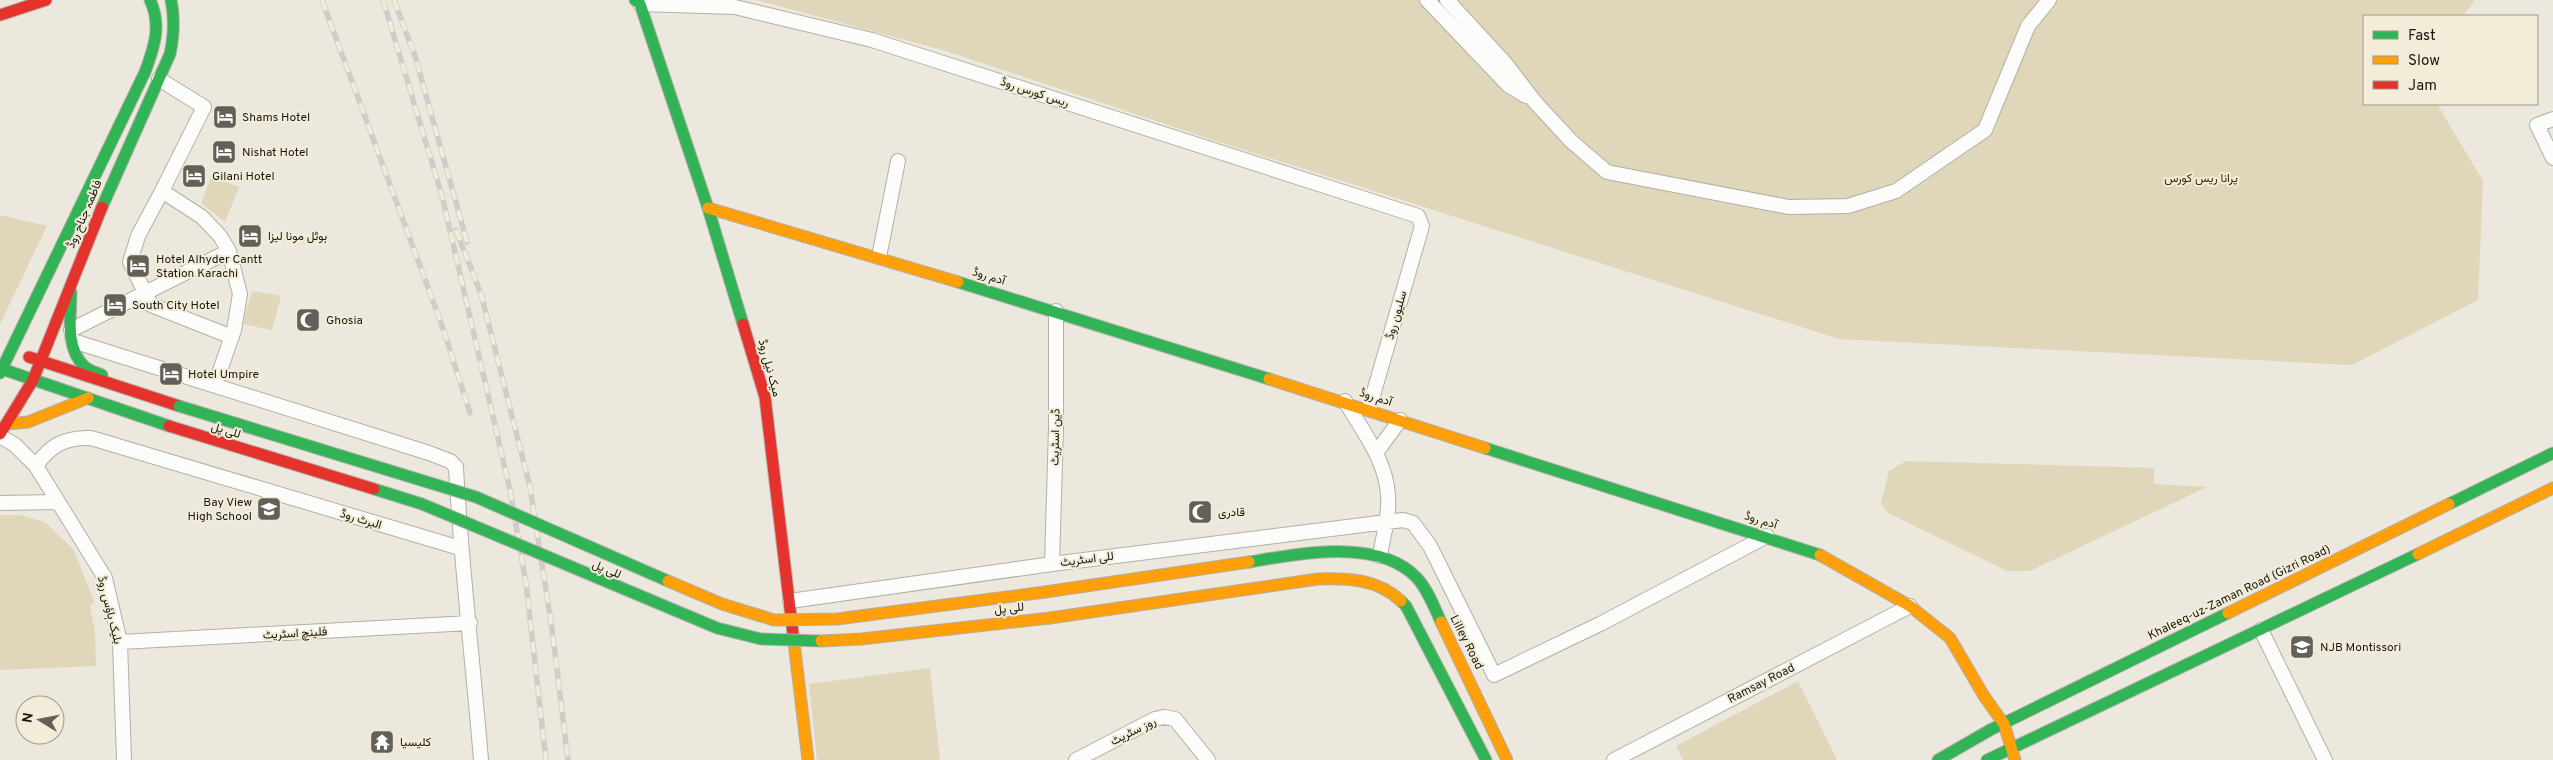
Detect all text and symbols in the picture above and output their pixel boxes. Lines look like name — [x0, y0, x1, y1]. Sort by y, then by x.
legend — [2363, 15, 2538, 105]
text: Fast — [2408, 27, 2436, 46]
text: Slow — [2408, 52, 2440, 71]
street label: ریس کورس روڈ — [998, 74, 1071, 112]
text: Jam — [2408, 77, 2437, 96]
hotel icon: Shams Hotel — [212, 104, 238, 130]
place label: Shams Hotel — [242, 110, 310, 126]
hotel icon: Nishat Hotel — [211, 139, 237, 165]
place label: Nishat Hotel — [242, 145, 309, 161]
hotel icon: Gilani Hotel — [181, 163, 207, 189]
place label: Gilani Hotel — [212, 169, 275, 185]
park label: پرانا ریس کورس — [2164, 171, 2238, 187]
street label: فاطمہ جناح روڈ — [63, 178, 107, 251]
hotel icon: ہوٹل مونا لیزا — [237, 223, 263, 249]
place label: ہوٹل مونا لیزا — [268, 229, 327, 245]
place label: Hotel Alhyder Cantt Station Karachi — [156, 252, 262, 282]
hotel icon: Hotel Alhyder Cantt Station Karachi — [125, 253, 151, 279]
street label: آدم روڈ — [970, 264, 1008, 290]
street label: سلیون روڈ — [1382, 289, 1411, 341]
hotel icon: South City Hotel — [102, 292, 128, 318]
place label: South City Hotel — [132, 298, 220, 314]
mosque icon: Ghosia — [295, 307, 321, 333]
place label: Ghosia — [326, 313, 363, 329]
street label: میک نیل روڈ — [754, 338, 784, 399]
hotel icon: Hotel Umpire — [158, 361, 184, 387]
place label: Hotel Umpire — [188, 367, 259, 383]
street label: آدم روڈ — [1357, 385, 1395, 411]
street label: ڈین اسٹریٹ — [1048, 408, 1065, 466]
street label: للی پل — [209, 419, 242, 443]
place label: Bay View High School — [188, 495, 252, 525]
school or university icon: Bay View High School — [256, 496, 282, 522]
mosque icon: قادری — [1187, 499, 1213, 525]
place label: قادری — [1218, 505, 1245, 521]
street label: البرٹ روڈ — [338, 506, 383, 534]
street label: آدم روڈ — [1742, 508, 1780, 534]
street label: Khaleeq-uz-Zaman Road (Gizri Road) — [2145, 542, 2333, 644]
street label: للی اسٹریٹ — [1059, 549, 1115, 571]
street label: للی پل — [590, 557, 624, 583]
street label: بلیک ہاؤس روڈ — [93, 574, 125, 646]
street label: للی پل — [993, 599, 1025, 619]
street label: Lilley Road — [1446, 612, 1487, 672]
street label: فلینچ اسٹریٹ — [262, 624, 328, 644]
school or university icon: NJB Montissori — [2289, 634, 2315, 660]
place label: NJB Montissori — [2320, 640, 2401, 656]
street label: Ramsay Road — [1725, 660, 1798, 708]
north arrow — [15, 695, 65, 745]
text: N — [19, 712, 38, 724]
street label: روز سٹریٹ — [1108, 714, 1159, 750]
temple icon: کلیسیا — [369, 729, 395, 755]
place label: کلیسیا — [400, 735, 431, 751]

